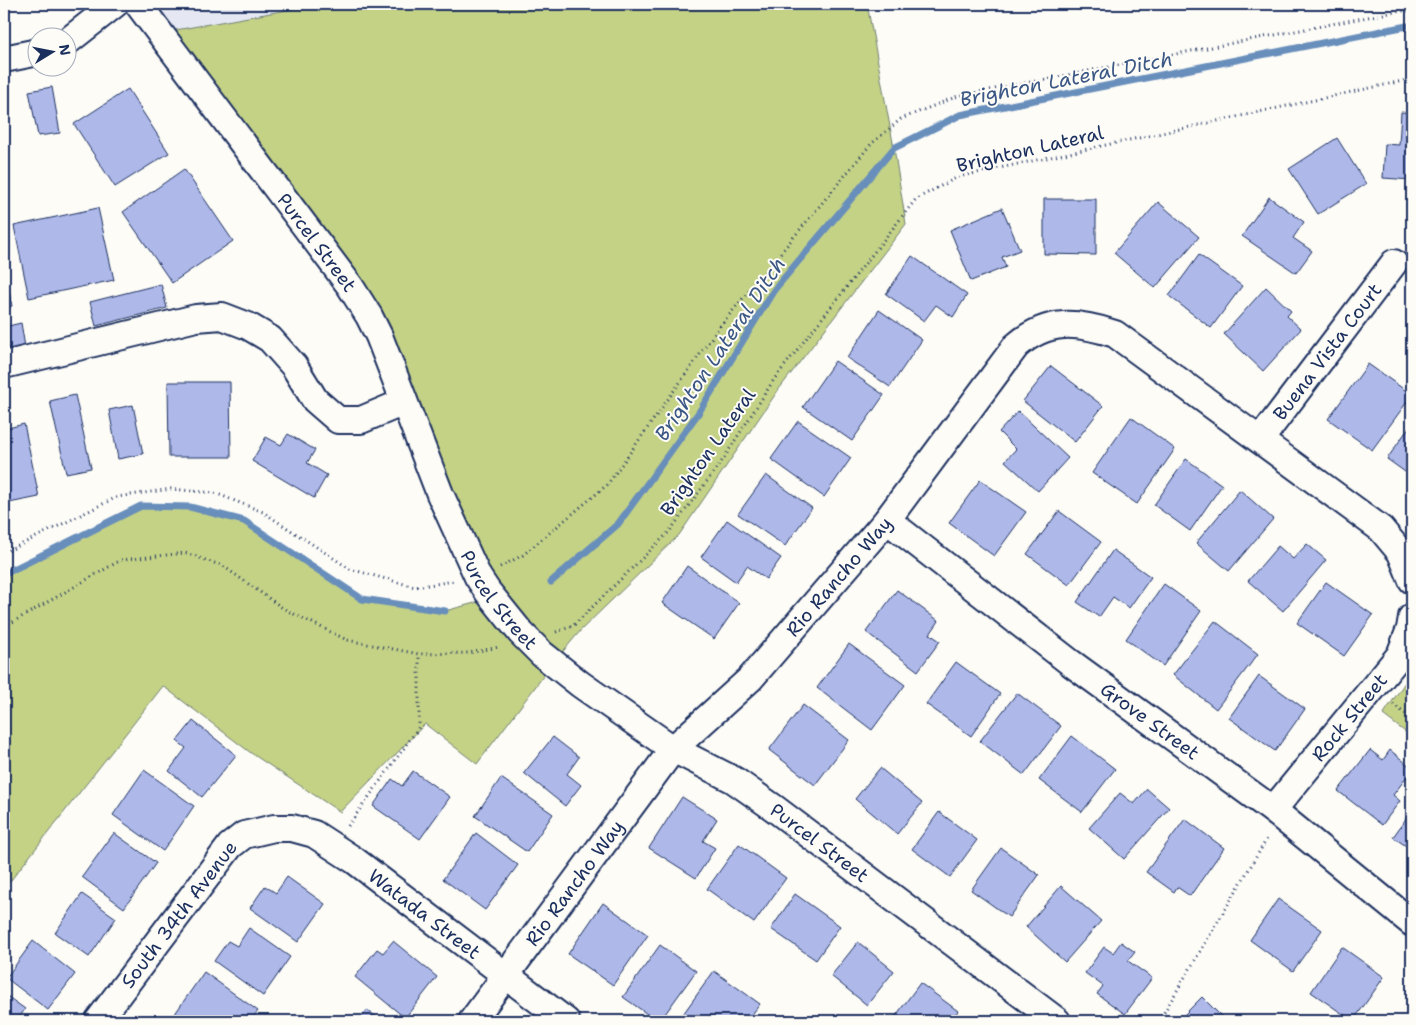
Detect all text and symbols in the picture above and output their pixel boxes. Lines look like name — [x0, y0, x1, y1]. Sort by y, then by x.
north arrow — [28, 28, 78, 78]
text: N — [55, 43, 75, 57]
water label: Brighton Lateral Ditch — [957, 46, 1175, 112]
street label: Brighton Lateral — [954, 120, 1106, 178]
street label: Purcel Street — [272, 188, 362, 297]
water label: Brighton Lateral Ditch — [649, 252, 791, 446]
street label: Buena Vista Court — [1267, 278, 1387, 425]
street label: Brighton Lateral — [655, 383, 761, 521]
street label: Rio Rancho Way — [780, 511, 897, 641]
street label: Purcel Street — [455, 546, 543, 655]
street label: Rock Street — [1306, 668, 1393, 766]
street label: Grove Street — [1096, 676, 1205, 765]
street label: Purcel Street — [765, 797, 874, 888]
street label: Rio Rancho Way — [519, 815, 629, 951]
street label: South 34th Avenue — [115, 835, 242, 993]
street label: Watada Street — [363, 863, 486, 964]

